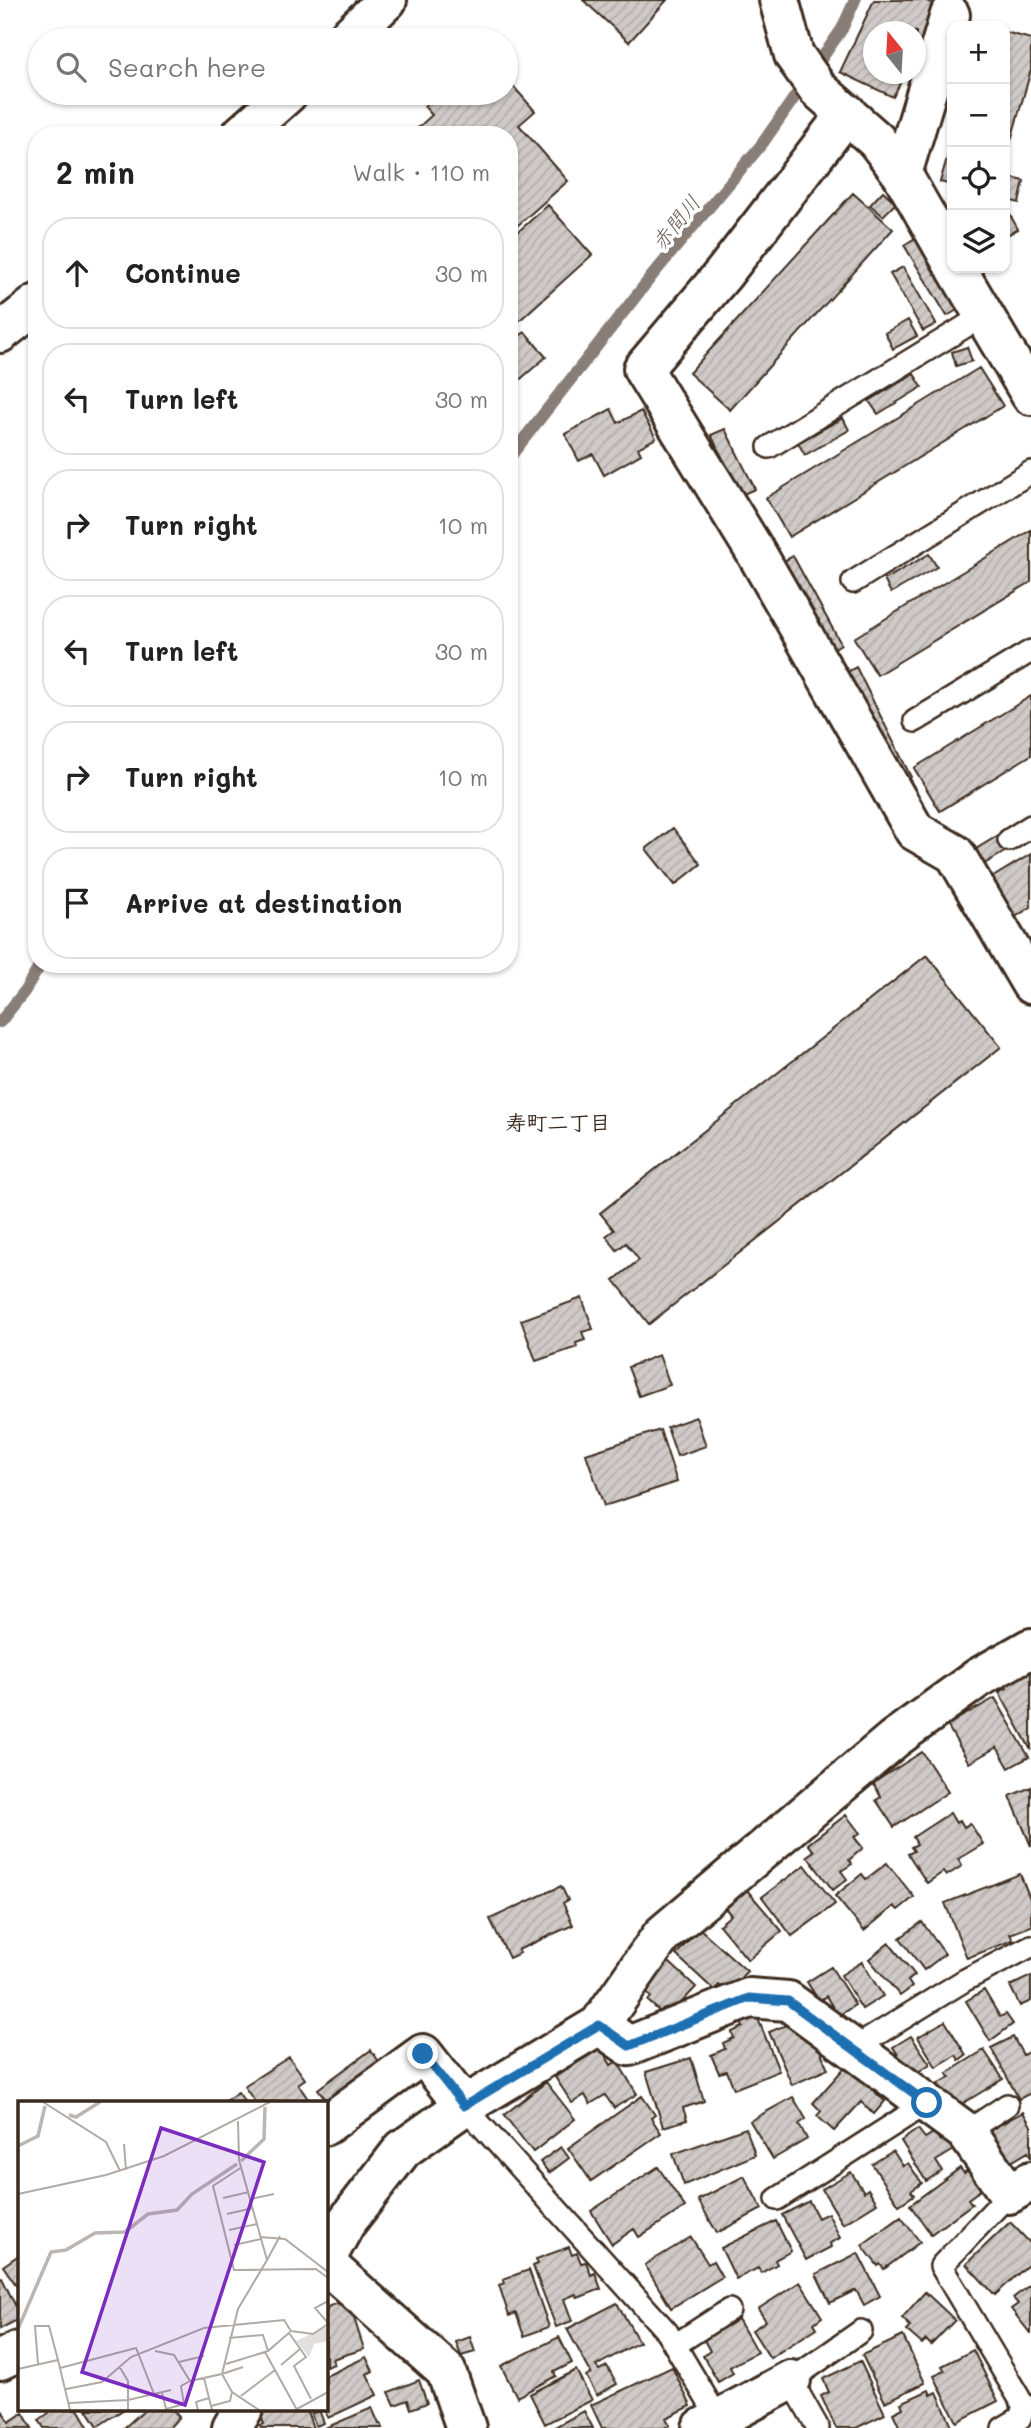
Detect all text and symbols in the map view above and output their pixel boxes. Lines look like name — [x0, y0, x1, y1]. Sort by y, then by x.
north arrow — [863, 21, 926, 84]
map controls — [947, 21, 1010, 273]
button: + — [947, 21, 1010, 84]
search box — [28, 28, 518, 105]
icon: search — [52, 48, 90, 86]
text: Search here — [108, 50, 266, 84]
button: − — [947, 84, 1010, 147]
button: locate — [947, 147, 1010, 210]
text: 2 min — [56, 152, 135, 192]
text: Walk · 110 m — [352, 157, 490, 187]
water label: 赤間川 — [645, 189, 705, 255]
button: layers — [947, 210, 1010, 273]
icon: ahead — [58, 254, 96, 292]
text: Continue — [125, 256, 241, 290]
text: 30 m — [435, 258, 488, 288]
icon: left — [58, 380, 96, 418]
text: Turn left — [125, 382, 238, 416]
text: 30 m — [435, 384, 488, 414]
icon: right — [58, 506, 96, 544]
text: Turn right — [125, 508, 258, 542]
text: 10 m — [438, 510, 488, 540]
icon: left — [58, 632, 96, 670]
text: Turn left — [125, 634, 238, 668]
text: 30 m — [435, 636, 488, 666]
icon: right — [58, 758, 96, 796]
text: Turn right — [125, 760, 258, 794]
text: 10 m — [438, 762, 488, 792]
icon: arrive — [58, 884, 96, 922]
text: Arrive at destination — [125, 886, 402, 920]
district label: 寿町二丁目 — [506, 1108, 611, 1135]
route end — [407, 2038, 438, 2069]
route start — [911, 2087, 942, 2118]
inset map — [18, 2101, 327, 2410]

